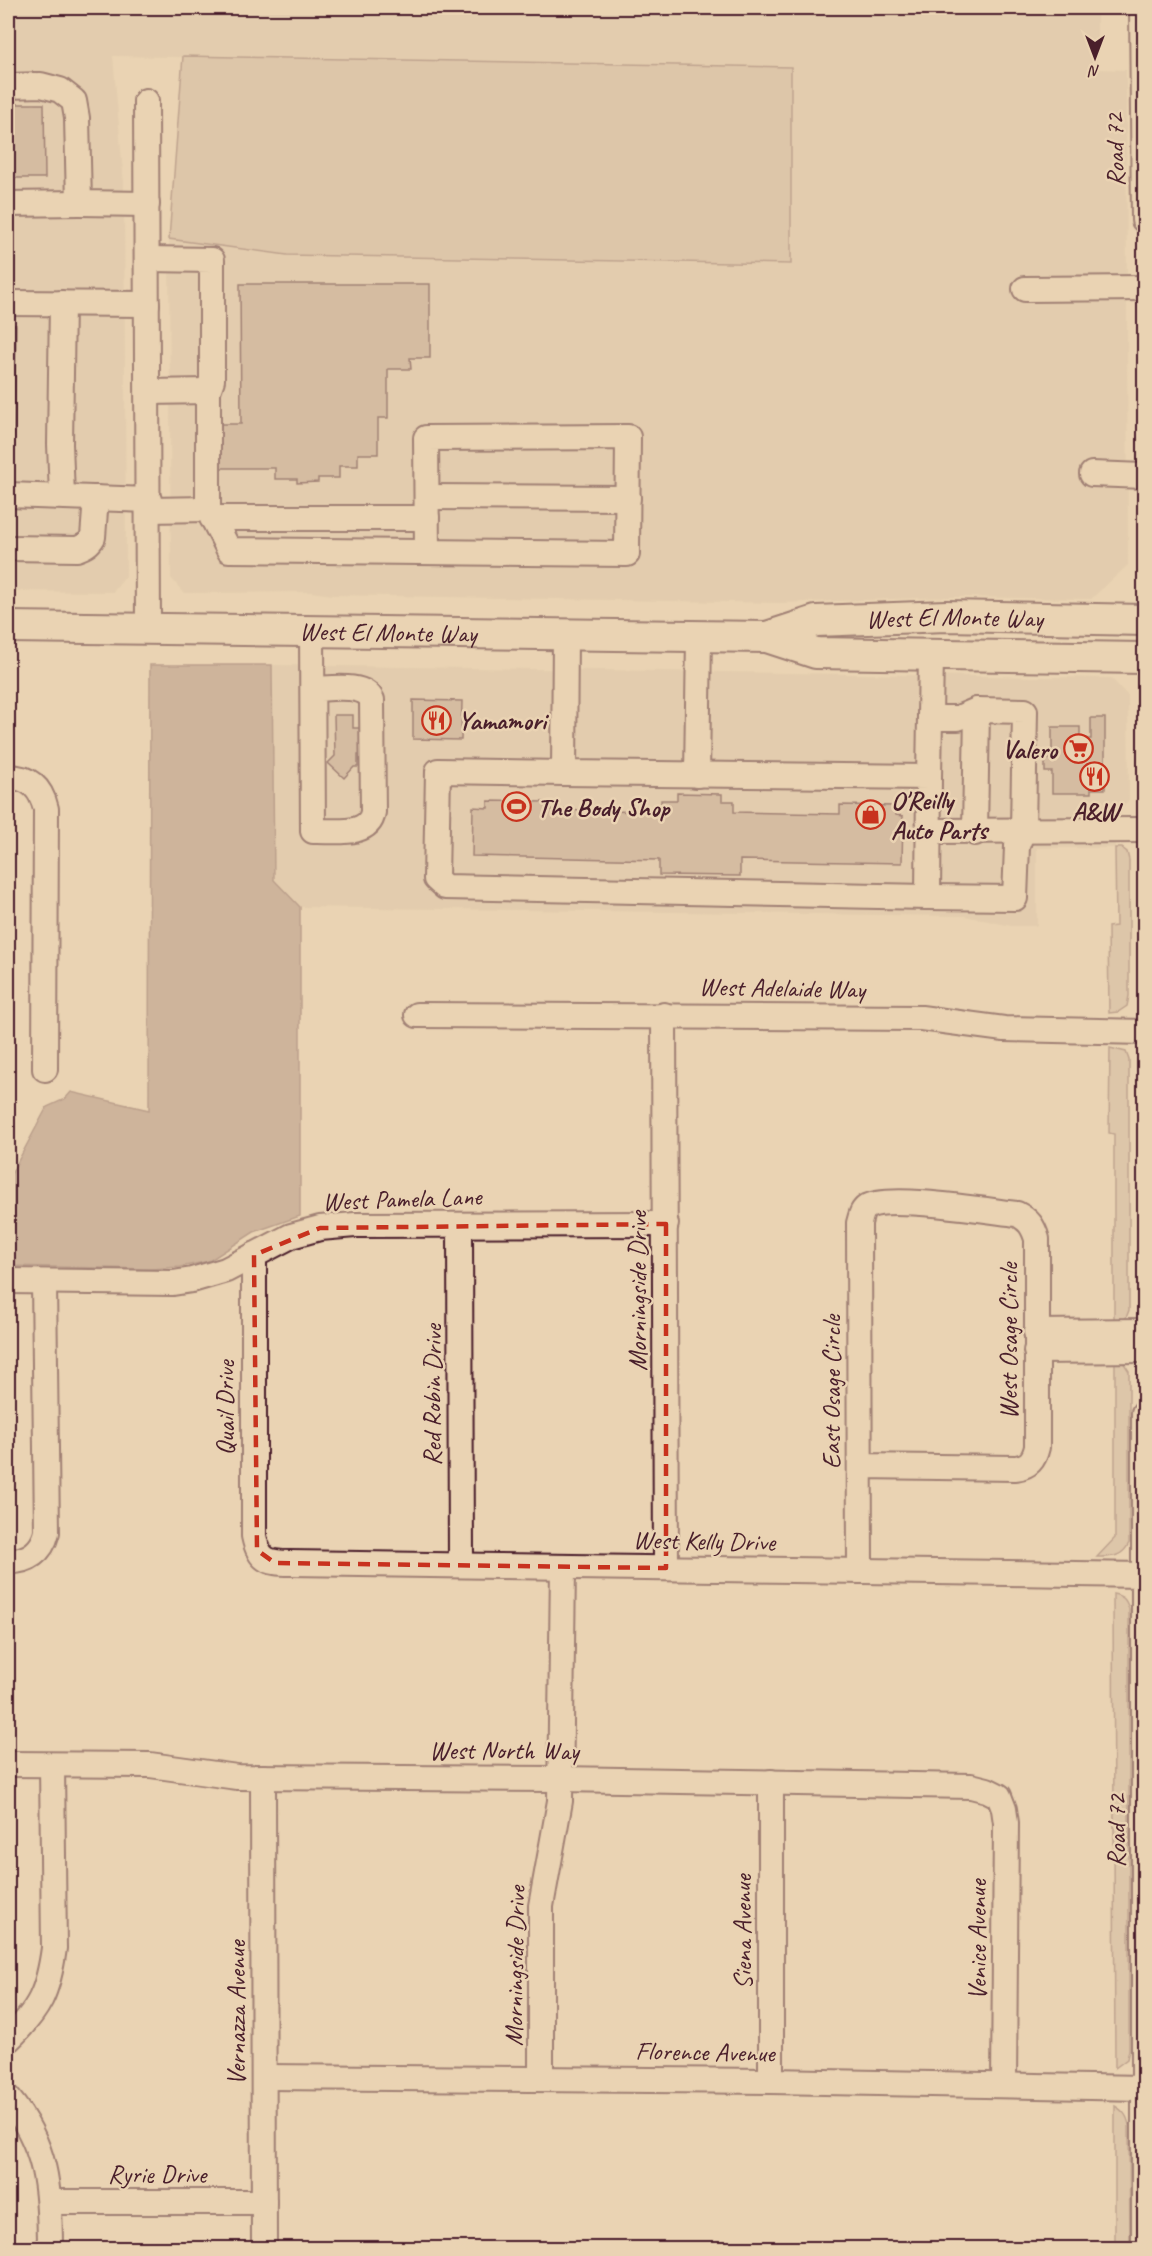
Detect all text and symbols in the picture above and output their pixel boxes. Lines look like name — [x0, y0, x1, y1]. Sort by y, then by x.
north arrow — [1065, 27, 1125, 87]
text: N — [1087, 61, 1100, 81]
street label: Road 72 — [1098, 111, 1132, 187]
street label: West El Monte Way — [865, 599, 1045, 636]
street label: West El Monte Way — [299, 614, 479, 650]
restaurant icon: Yamamori — [421, 704, 453, 736]
place label: Yamamori — [458, 704, 550, 737]
place label: Valero — [1002, 733, 1059, 766]
supermarket icon: Valero — [1062, 733, 1094, 765]
restaurant icon: A&W — [1079, 761, 1111, 793]
place label: O'Reilly Auto Parts — [891, 784, 990, 847]
sports icon: The Body Shop — [500, 791, 532, 823]
place label: The Body Shop — [537, 791, 671, 824]
place label: A&W — [1072, 795, 1124, 828]
shop icon: O'Reilly Auto Parts — [854, 799, 886, 831]
street label: West Adelaide Way — [699, 970, 867, 1006]
street label: West Pamela Lane — [322, 1180, 484, 1218]
street label: Morningside Drive — [621, 1209, 654, 1371]
street label: West Osage Circle — [992, 1261, 1025, 1419]
street label: East Osage Circle — [815, 1313, 848, 1469]
street label: Red Robin Drive — [416, 1323, 449, 1466]
street label: Quail Drive — [209, 1359, 242, 1455]
street label: West Kelly Drive — [633, 1523, 777, 1559]
street label: West North Way — [429, 1734, 581, 1767]
street label: Road 72 — [1100, 1792, 1133, 1868]
street label: Siena Avenue — [726, 1873, 759, 1990]
street label: Venice Avenue — [961, 1878, 994, 2000]
street label: Morningside Drive — [497, 1884, 533, 2046]
street label: Vernazza Avenue — [220, 1939, 253, 2086]
street label: Florence Avenue — [635, 2034, 776, 2070]
street label: Ryrie Drive — [108, 2158, 209, 2191]

